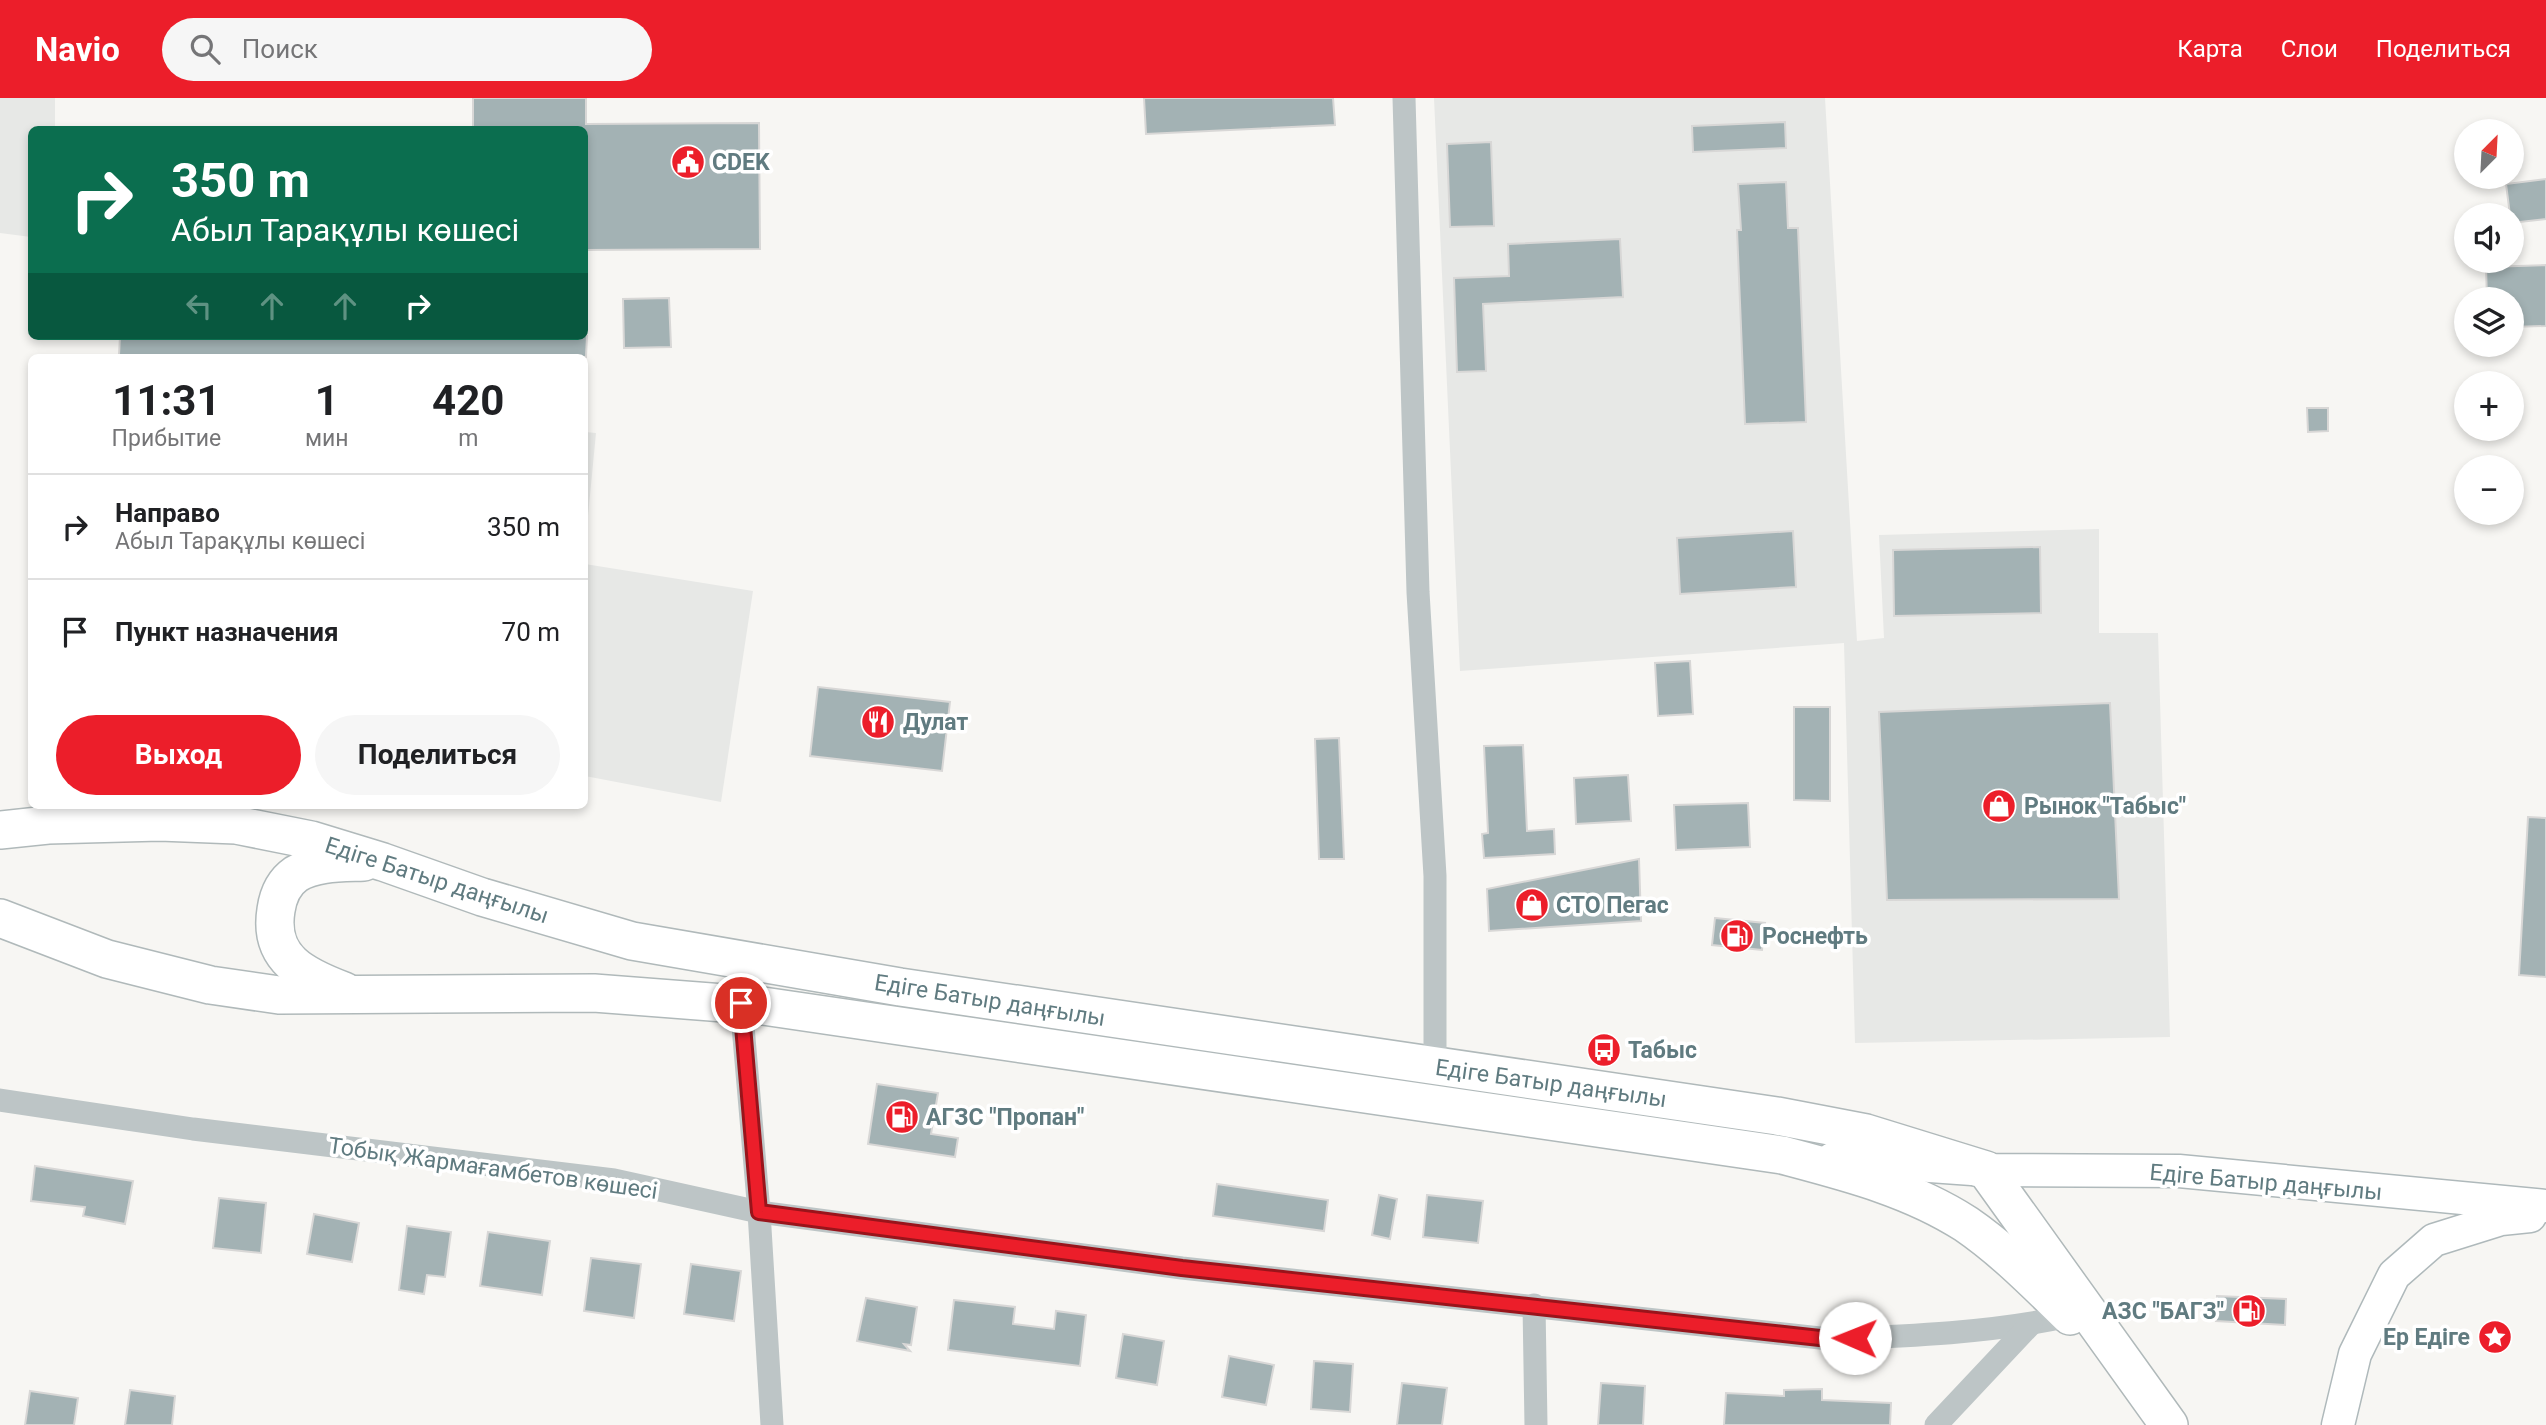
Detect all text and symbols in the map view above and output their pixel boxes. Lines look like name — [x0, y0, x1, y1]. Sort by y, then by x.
search box — [162, 18, 652, 81]
text: Navio — [35, 30, 120, 69]
icon: search — [186, 30, 224, 68]
text: Поиск — [242, 34, 318, 64]
text: Карта — [2177, 35, 2243, 63]
text: Слои — [2281, 35, 2338, 63]
text: Поделиться — [2376, 35, 2511, 63]
north arrow — [2454, 119, 2524, 189]
map controls — [2454, 119, 2524, 525]
public building icon: CDEK — [669, 143, 707, 181]
place label: CDEK — [712, 149, 770, 176]
text: 350 m — [171, 152, 310, 209]
icon: right — [56, 154, 147, 245]
button: sound — [2454, 203, 2524, 273]
text: Абыл Тарақұлы көшесі — [171, 211, 519, 249]
icon: left — [180, 287, 218, 325]
icon: ahead — [253, 287, 291, 325]
icon: ahead — [326, 287, 364, 325]
icon: right — [399, 287, 437, 325]
button: layers — [2454, 287, 2524, 357]
button: + — [2454, 371, 2524, 441]
text: 11:31 — [112, 376, 221, 425]
text: 1 — [315, 376, 339, 425]
text: 420 — [432, 376, 504, 425]
text: Прибытие — [112, 425, 221, 452]
text: мин — [305, 425, 349, 452]
text: m — [458, 425, 478, 452]
button: − — [2454, 455, 2524, 525]
text: Направо — [115, 498, 220, 528]
icon: right — [56, 508, 94, 546]
text: 350 m — [487, 512, 560, 542]
text: Абыл Тарақұлы көшесі — [115, 528, 365, 555]
icon: arrive — [56, 613, 94, 651]
text: Пункт назначения — [115, 617, 339, 647]
text: 70 m — [502, 617, 560, 647]
restaurant icon: Дулат — [859, 703, 897, 741]
place label: Дулат — [903, 709, 968, 736]
button: Выход — [56, 715, 301, 795]
button: Поделиться — [315, 715, 560, 795]
shop icon: Рынок "Табыс" — [1980, 787, 2018, 825]
place label: Рынок "Табыс" — [2024, 793, 2186, 820]
street label: Едіге Батыр даңғылы — [322, 832, 552, 929]
shop icon: СТО Пегас — [1513, 886, 1551, 924]
place label: СТО Пегас — [1556, 892, 1669, 919]
fuel station icon: Роснефть — [1718, 917, 1756, 955]
place label: Роснефть — [1762, 923, 1868, 950]
street label: Едіге Батыр даңғылы — [873, 969, 1107, 1032]
pin — [711, 973, 771, 1033]
icon: arrive — [722, 984, 760, 1022]
bus stop icon: Табыс — [1585, 1031, 1623, 1069]
place label: Табыс — [1628, 1037, 1697, 1064]
street label: Едіге Батыр даңғылы — [1434, 1054, 1668, 1113]
fuel station icon: АГЗС "Пропан" — [883, 1098, 921, 1136]
place label: АГЗС "Пропан" — [926, 1104, 1084, 1131]
street label: Тобық Жармағамбетов көшесі — [327, 1132, 659, 1205]
street label: Едіге Батыр даңғылы — [2149, 1159, 2383, 1206]
fuel station icon: АЗС "БАГЗ" — [2230, 1292, 2268, 1330]
place label: АЗС "БАГЗ" — [2102, 1298, 2224, 1325]
position arrow — [1818, 1301, 1892, 1375]
place icon: Ер Едіге — [2476, 1318, 2514, 1356]
place label: Ер Едіге — [2383, 1324, 2470, 1351]

